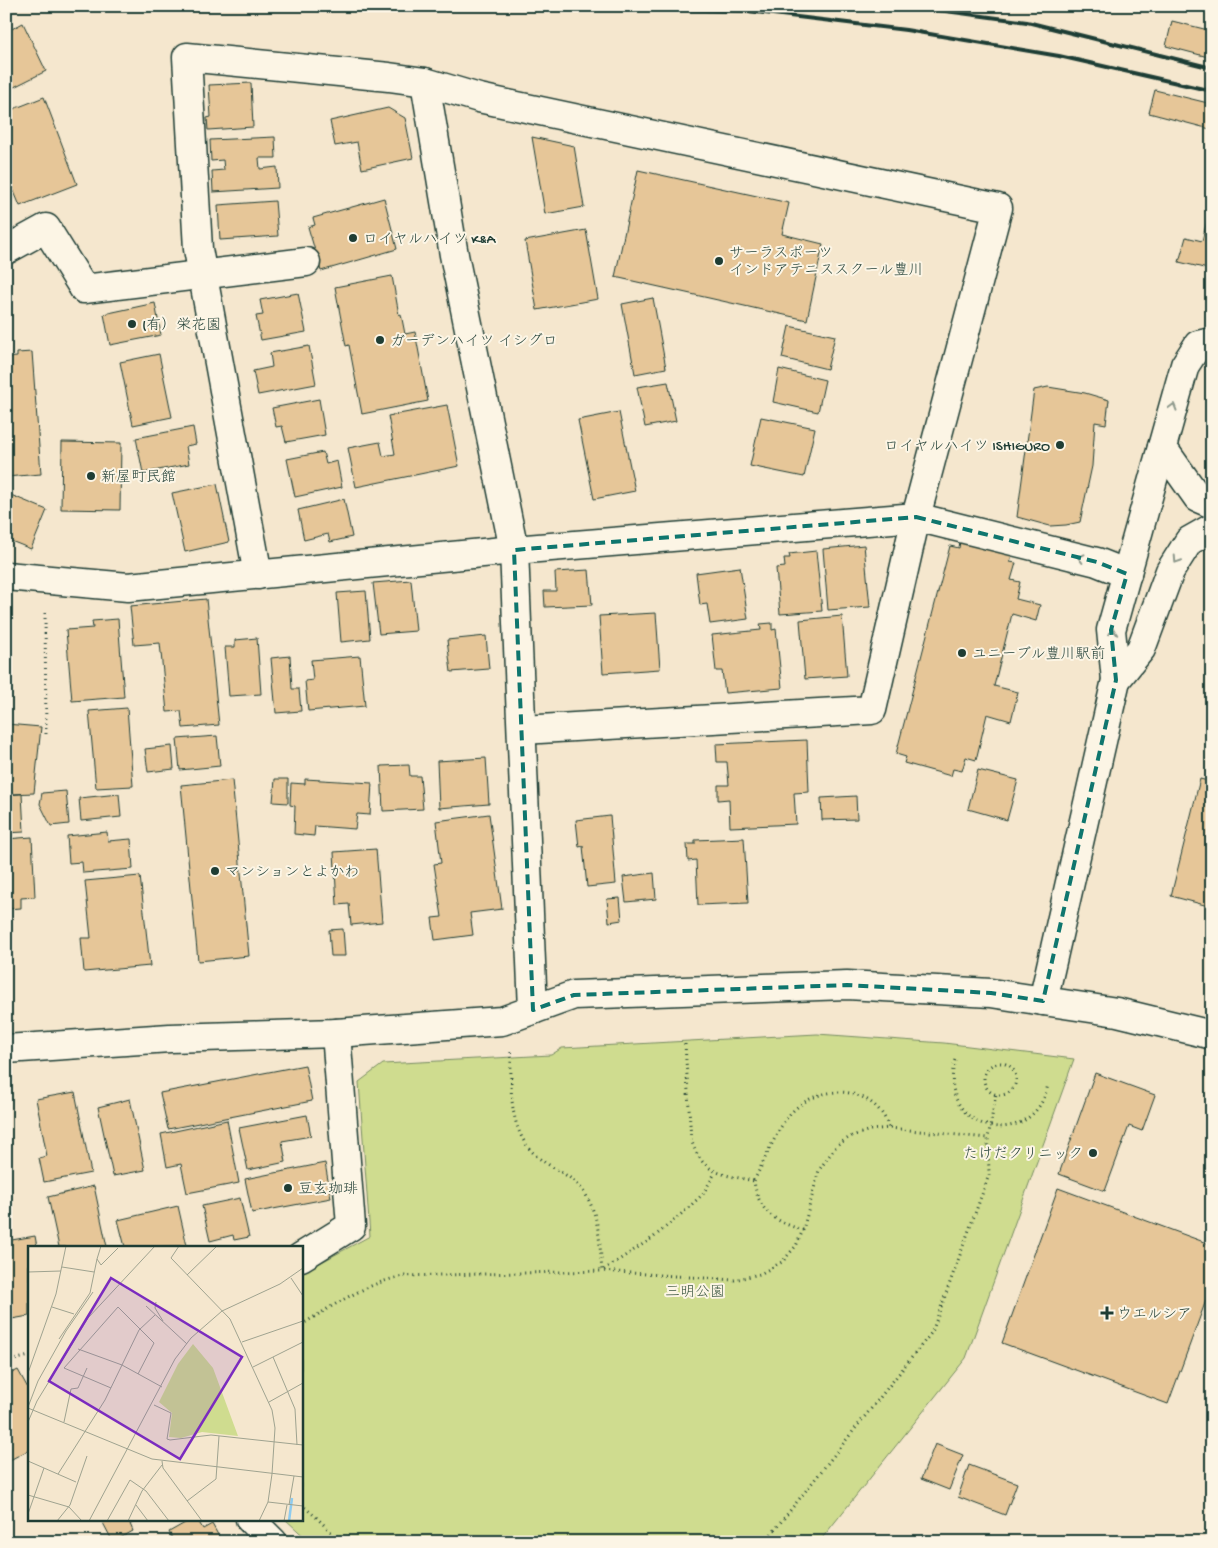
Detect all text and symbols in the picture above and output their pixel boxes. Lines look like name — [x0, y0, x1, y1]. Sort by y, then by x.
place label: ロイヤルハイツ K&A — [363, 231, 496, 249]
marker: ロイヤルハイツ K&A — [347, 232, 359, 244]
place label: サーラスポーツ インドアテニススクール豊川 — [729, 245, 923, 280]
marker: サーラスポーツ インドアテニススクール豊川 — [713, 255, 725, 267]
place label: (有）栄花園 — [142, 316, 221, 335]
marker: (有）栄花園 — [126, 318, 138, 330]
place label: ガーデンハイツ イシグロ — [390, 332, 558, 351]
marker: ガーデンハイツ イシグロ — [374, 334, 386, 346]
one-way arrow — [1167, 403, 1178, 412]
place label: ロイヤルハイツ ISHIGURO — [884, 438, 1050, 456]
marker: ロイヤルハイツ ISHIGURO — [1054, 439, 1066, 451]
place label: 新屋町民館 — [101, 469, 176, 487]
marker: 新屋町民館 — [85, 470, 97, 482]
one-way arrow — [1077, 553, 1086, 564]
one-way arrow — [1174, 554, 1183, 564]
one-way arrow — [1107, 627, 1118, 635]
place label: ユニーブル豊川駅前 — [972, 645, 1106, 664]
marker: ユニーブル豊川駅前 — [956, 647, 968, 659]
place label: マンションとよかわ — [225, 864, 359, 882]
marker: マンションとよかわ — [209, 865, 221, 877]
place label: たけだクリニック — [963, 1146, 1083, 1164]
marker: たけだクリニック — [1087, 1147, 1099, 1159]
place label: 豆玄珈琲 — [298, 1181, 358, 1199]
marker: 豆玄珈琲 — [282, 1182, 294, 1194]
inset map — [28, 1246, 302, 1520]
park label: 三明公園 — [665, 1284, 725, 1302]
place label: ウエルシア — [1117, 1306, 1192, 1324]
marker: ウエルシア — [1101, 1307, 1113, 1319]

